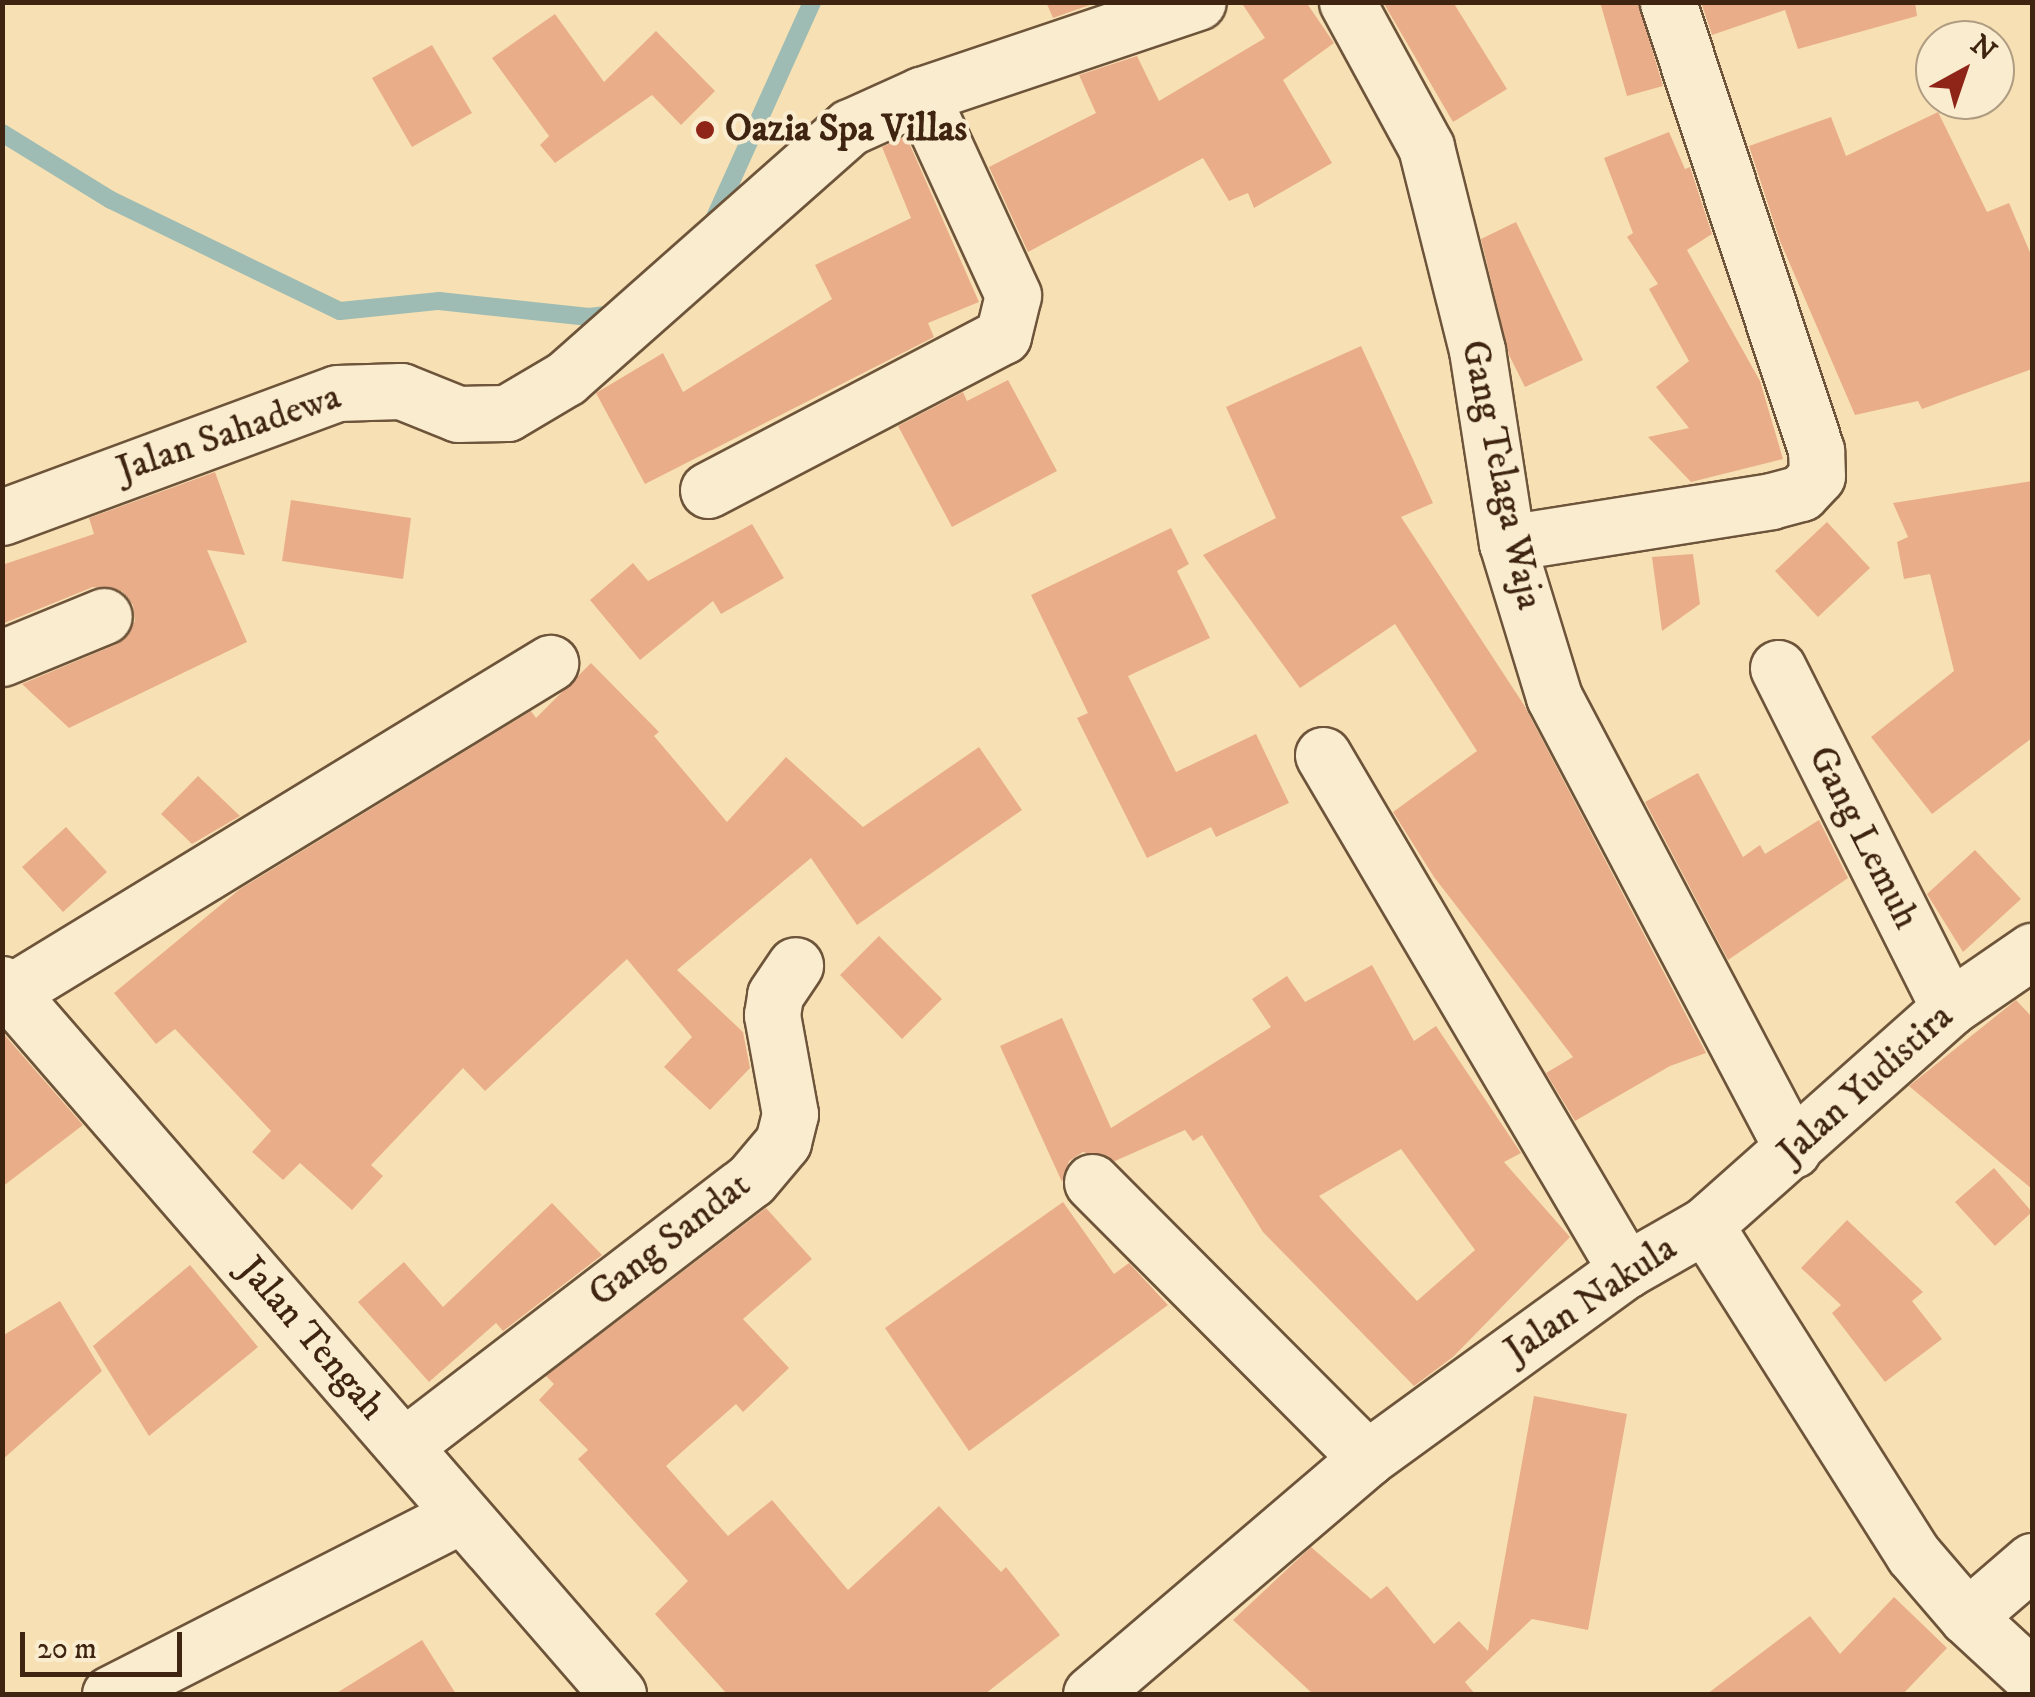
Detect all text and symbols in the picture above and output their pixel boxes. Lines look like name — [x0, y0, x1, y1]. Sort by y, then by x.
north arrow — [1915, 20, 2015, 120]
text: N — [1963, 27, 2003, 69]
place label: Oazia Spa Villas — [725, 107, 967, 153]
marker: Oazia Spa Villas — [694, 119, 716, 141]
street label: Gang Telaga Waja — [1450, 336, 1552, 614]
street label: Jalan Sahadewa — [111, 374, 347, 494]
street label: Gang Lemuh — [1798, 739, 1928, 937]
street label: Jalan Yudistira — [1769, 995, 1963, 1175]
street label: Gang Sandat — [580, 1163, 760, 1317]
street label: Jalan Nakula — [1497, 1226, 1685, 1374]
street label: Jalan Tengah — [228, 1248, 394, 1430]
scale bar — [25, 1612, 188, 1674]
text: 20 m — [37, 1631, 97, 1668]

